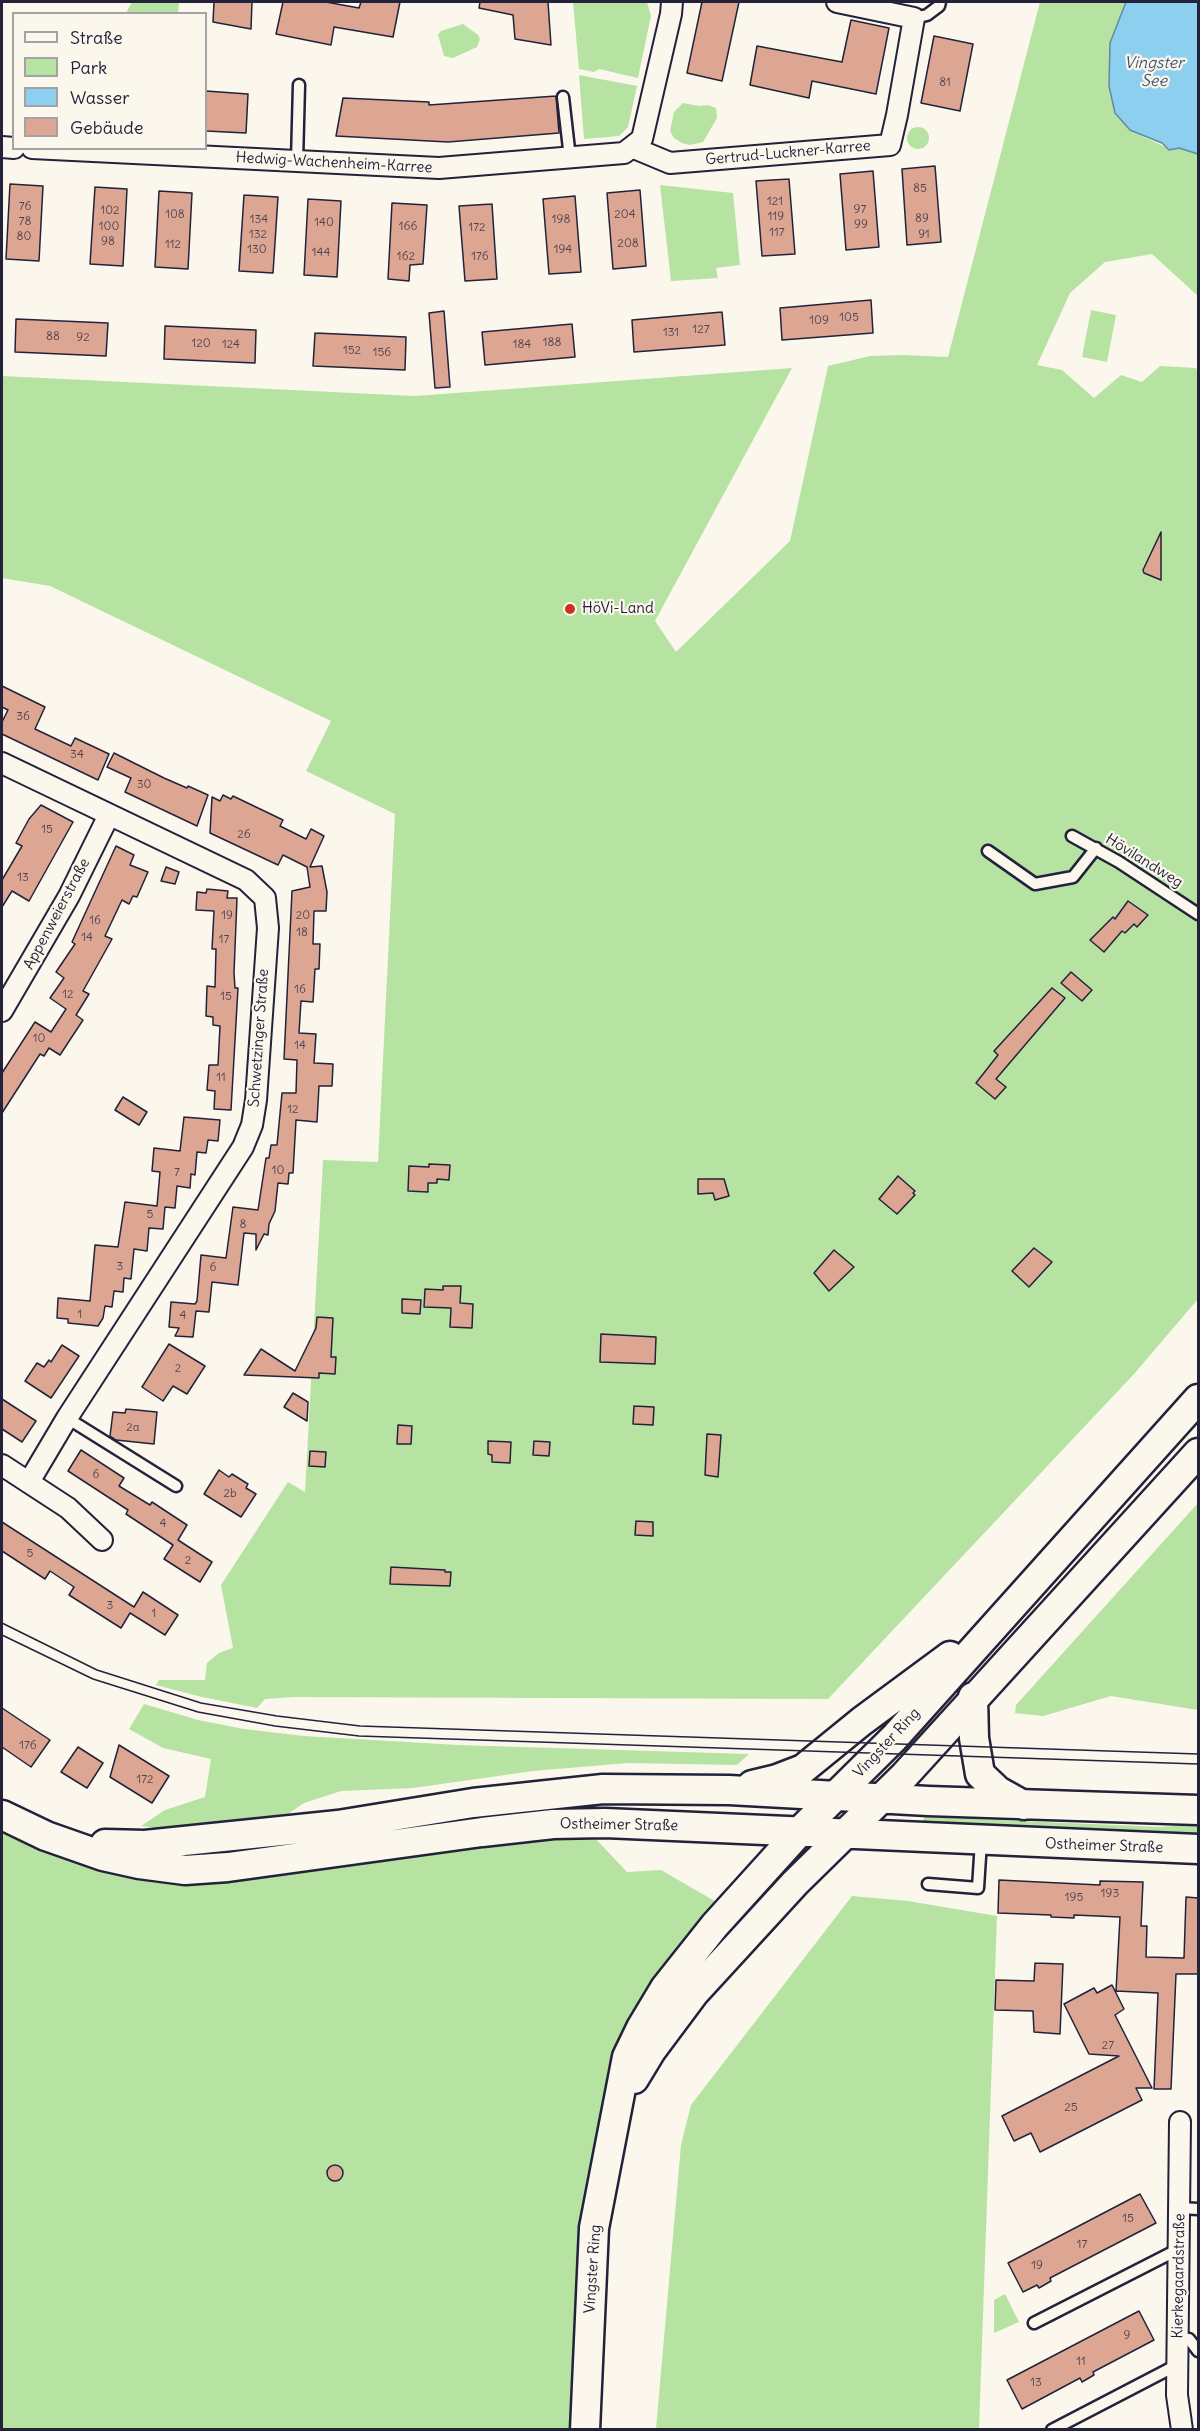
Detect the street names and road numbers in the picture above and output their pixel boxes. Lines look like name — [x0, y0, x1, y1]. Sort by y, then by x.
street label: Gertrud-Luckner-Karree — [705, 137, 871, 169]
street label: Hedwig-Wachenheim-Karree — [235, 149, 433, 177]
street label: Hövilandweg — [1102, 830, 1186, 892]
street label: Appenweierstraße — [20, 855, 94, 973]
street label: Schwetzinger Straße — [245, 968, 273, 1108]
street label: Vingster Ring — [850, 1704, 924, 1782]
street label: Ostheimer Straße — [560, 1815, 678, 1835]
street label: Ostheimer Straße — [1045, 1835, 1163, 1857]
street label: Kierkegaardstraße — [1169, 2213, 1189, 2339]
street label: Vingster Ring — [581, 2224, 605, 2314]

